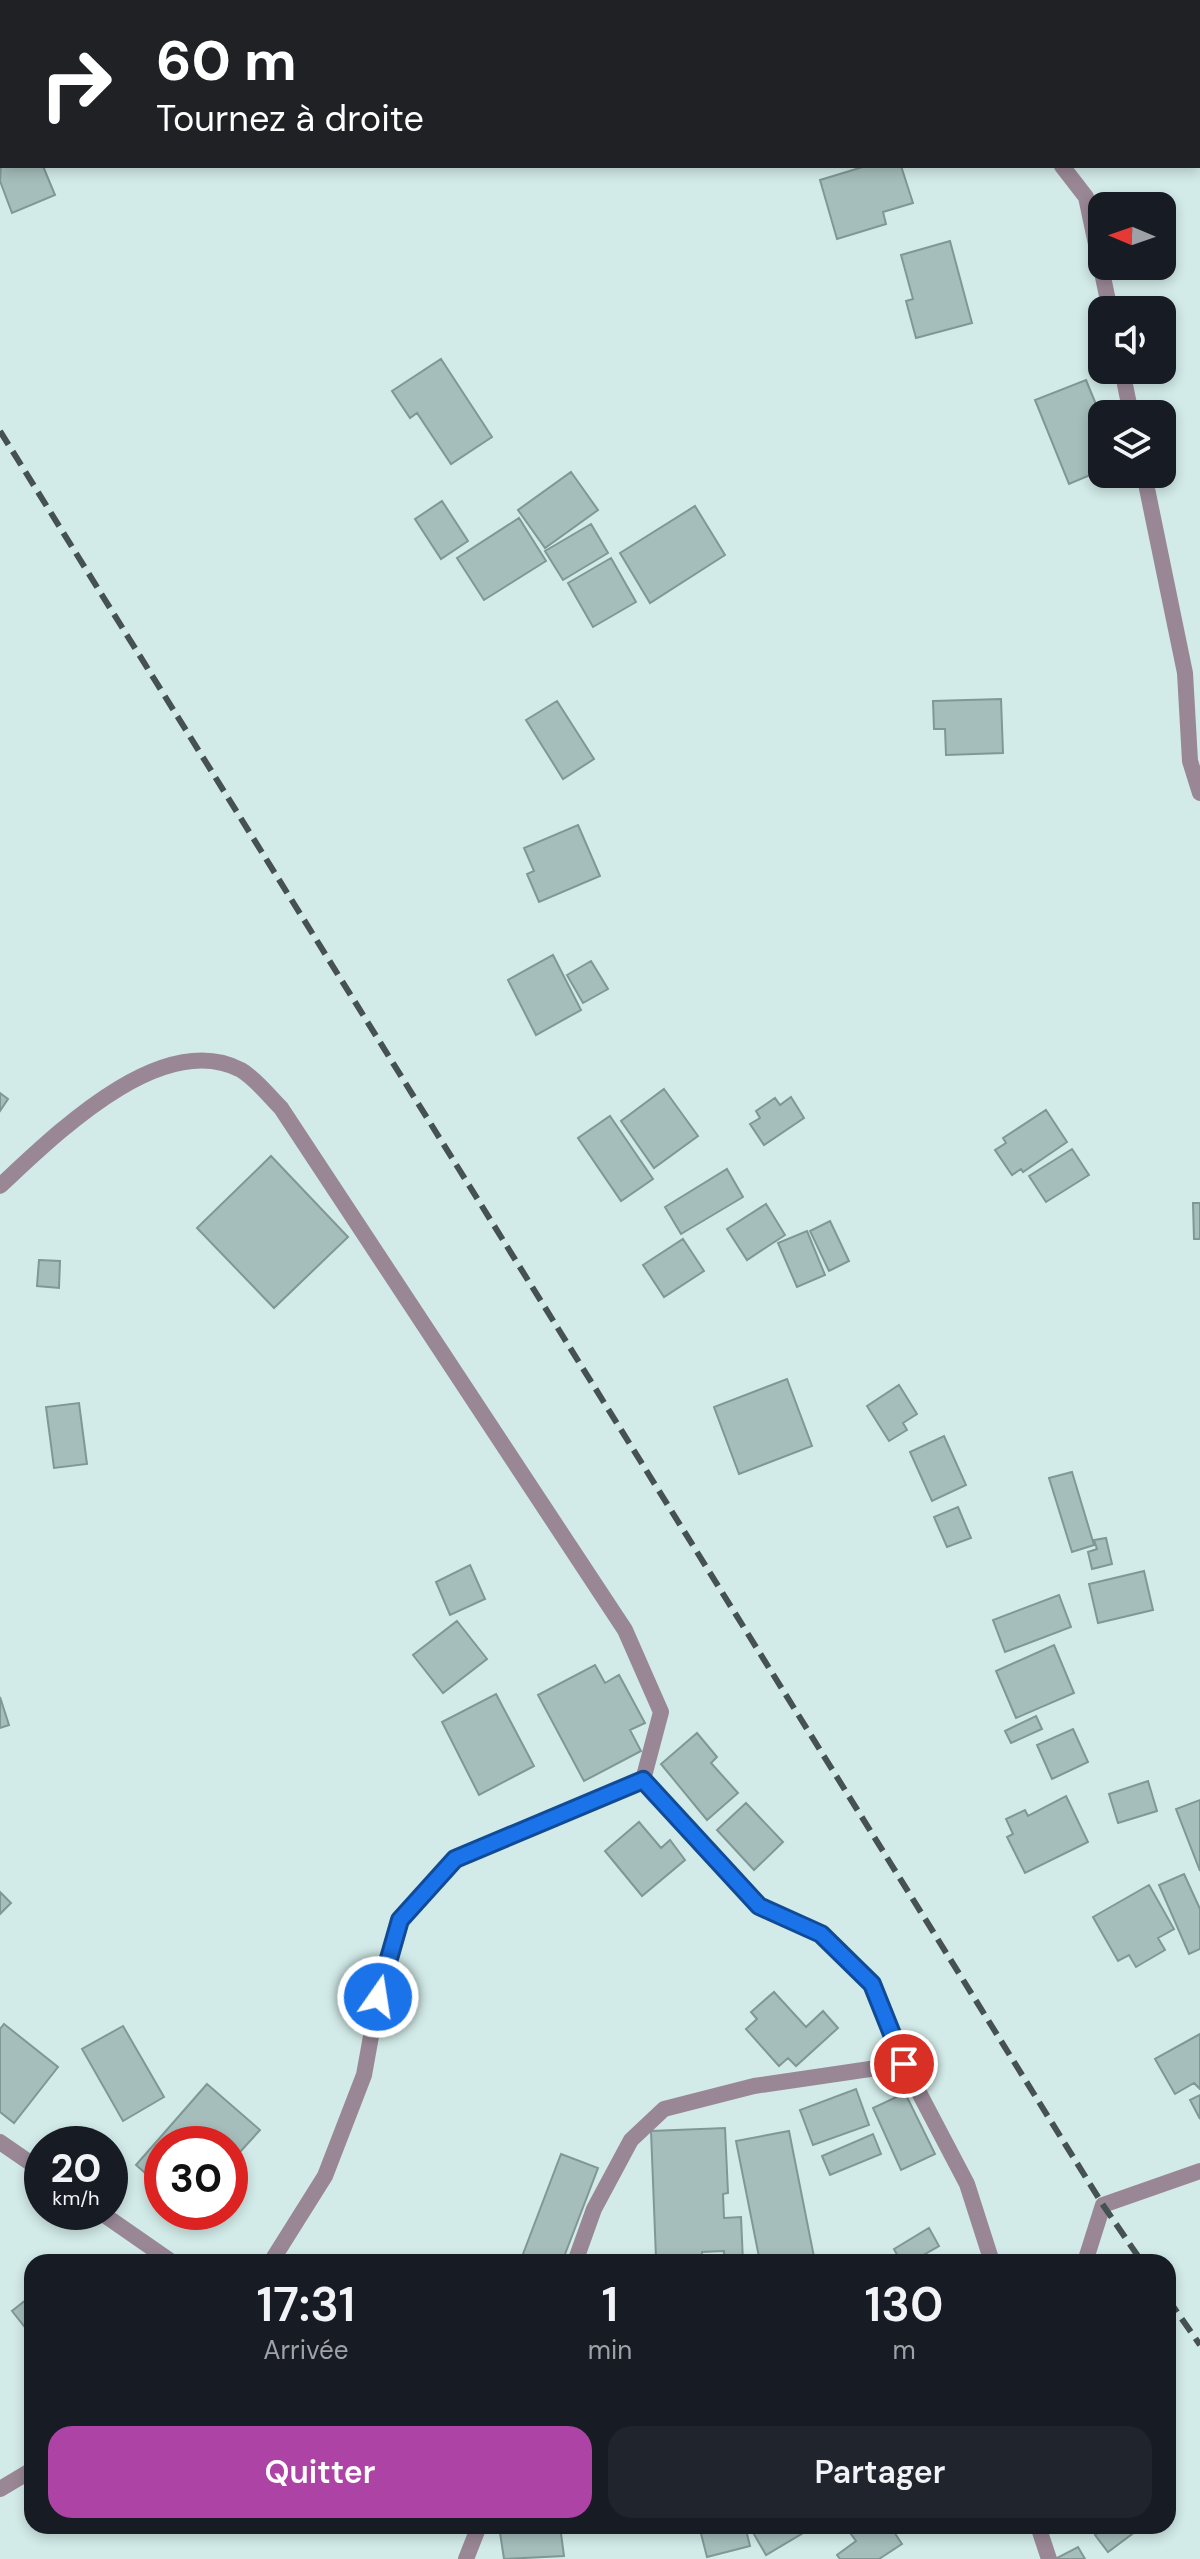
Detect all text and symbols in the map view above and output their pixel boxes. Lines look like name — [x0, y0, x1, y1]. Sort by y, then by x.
text: 60 m — [156, 24, 297, 97]
icon: right — [24, 32, 128, 136]
text: Tournez à droite — [156, 95, 424, 142]
north arrow — [1088, 192, 1176, 280]
map controls — [1088, 192, 1176, 488]
button: sound — [1088, 296, 1176, 384]
button: layers — [1088, 400, 1176, 488]
position arrow — [336, 1955, 420, 2039]
pin — [870, 2030, 938, 2098]
icon: arrive — [882, 2042, 926, 2086]
speed limit sign: 30 — [144, 2126, 248, 2230]
text: 20 — [50, 2142, 102, 2194]
text: km/h — [52, 2185, 100, 2211]
text: 17:31 — [256, 2273, 355, 2336]
text: 1 — [602, 2273, 618, 2336]
text: 130 — [865, 2273, 944, 2336]
text: Arrivée — [263, 2333, 349, 2367]
text: min — [588, 2333, 632, 2367]
text: m — [892, 2333, 916, 2367]
button: Quitter — [48, 2426, 592, 2518]
button: Partager — [608, 2426, 1152, 2518]

